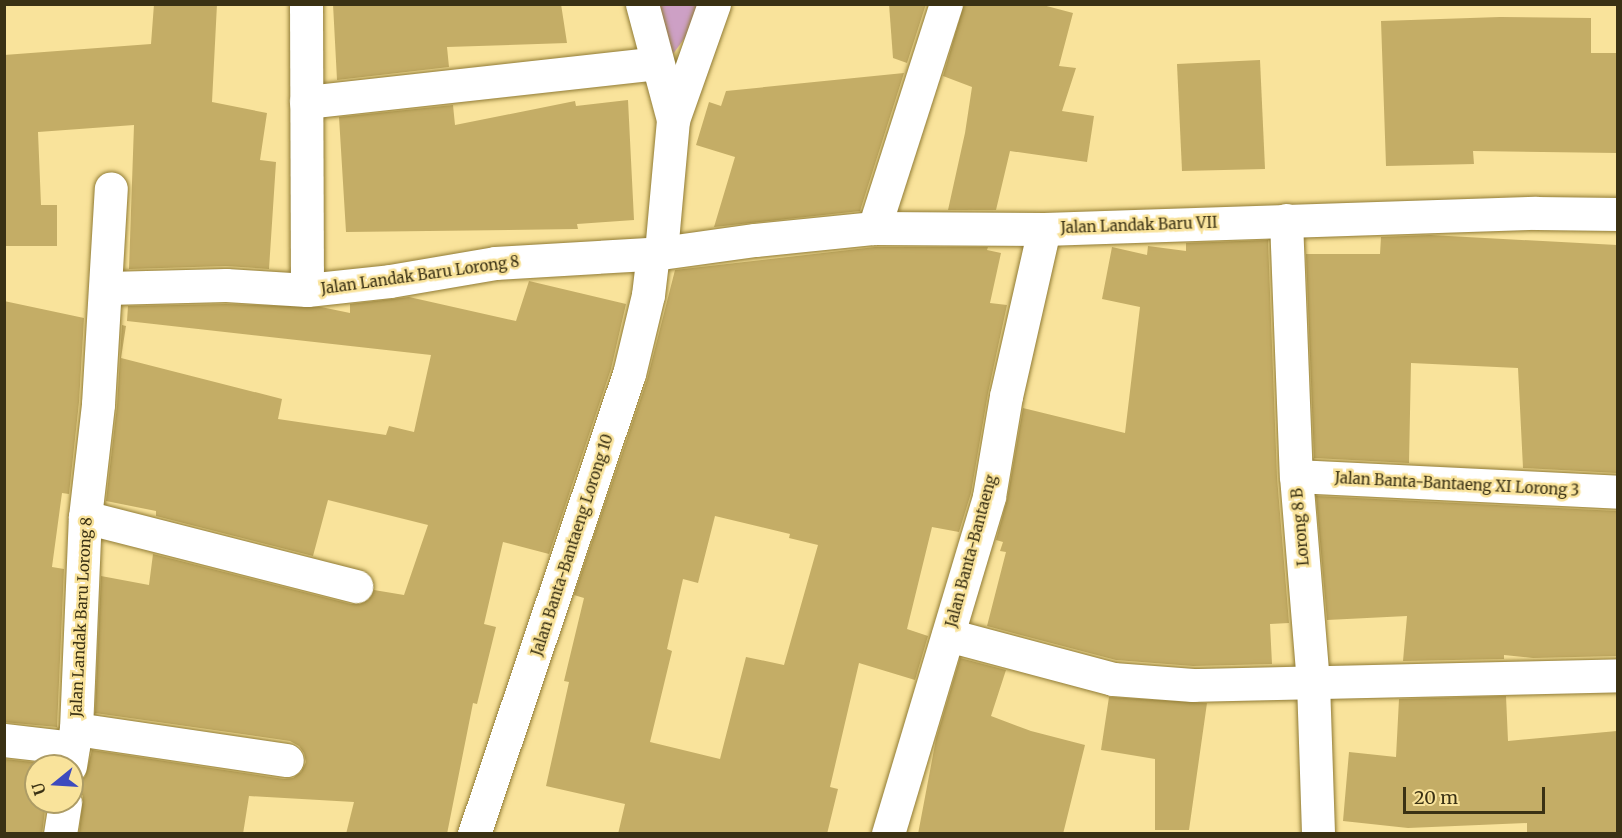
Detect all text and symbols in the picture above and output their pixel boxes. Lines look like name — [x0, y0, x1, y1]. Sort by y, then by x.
street label: Jalan Landak Baru VII — [1060, 213, 1218, 237]
street label: Jalan Landak Baru Lorong 8 — [320, 252, 520, 298]
street label: Jalan Banta-Bantaeng Lorong 10 — [528, 432, 616, 658]
street label: Jalan Banta-Bantaeng XI Lorong 3 — [1334, 469, 1580, 499]
street label: Jalan Banta-Bantaeng — [942, 473, 1000, 629]
street label: Lorong 8 B — [1288, 487, 1312, 567]
street label: Jalan Landak Baru Lorong 8 — [67, 517, 95, 717]
north arrow — [24, 754, 84, 814]
scale bar — [1406, 775, 1548, 813]
text: U — [27, 780, 50, 798]
text: 20 m — [1414, 786, 1458, 809]

